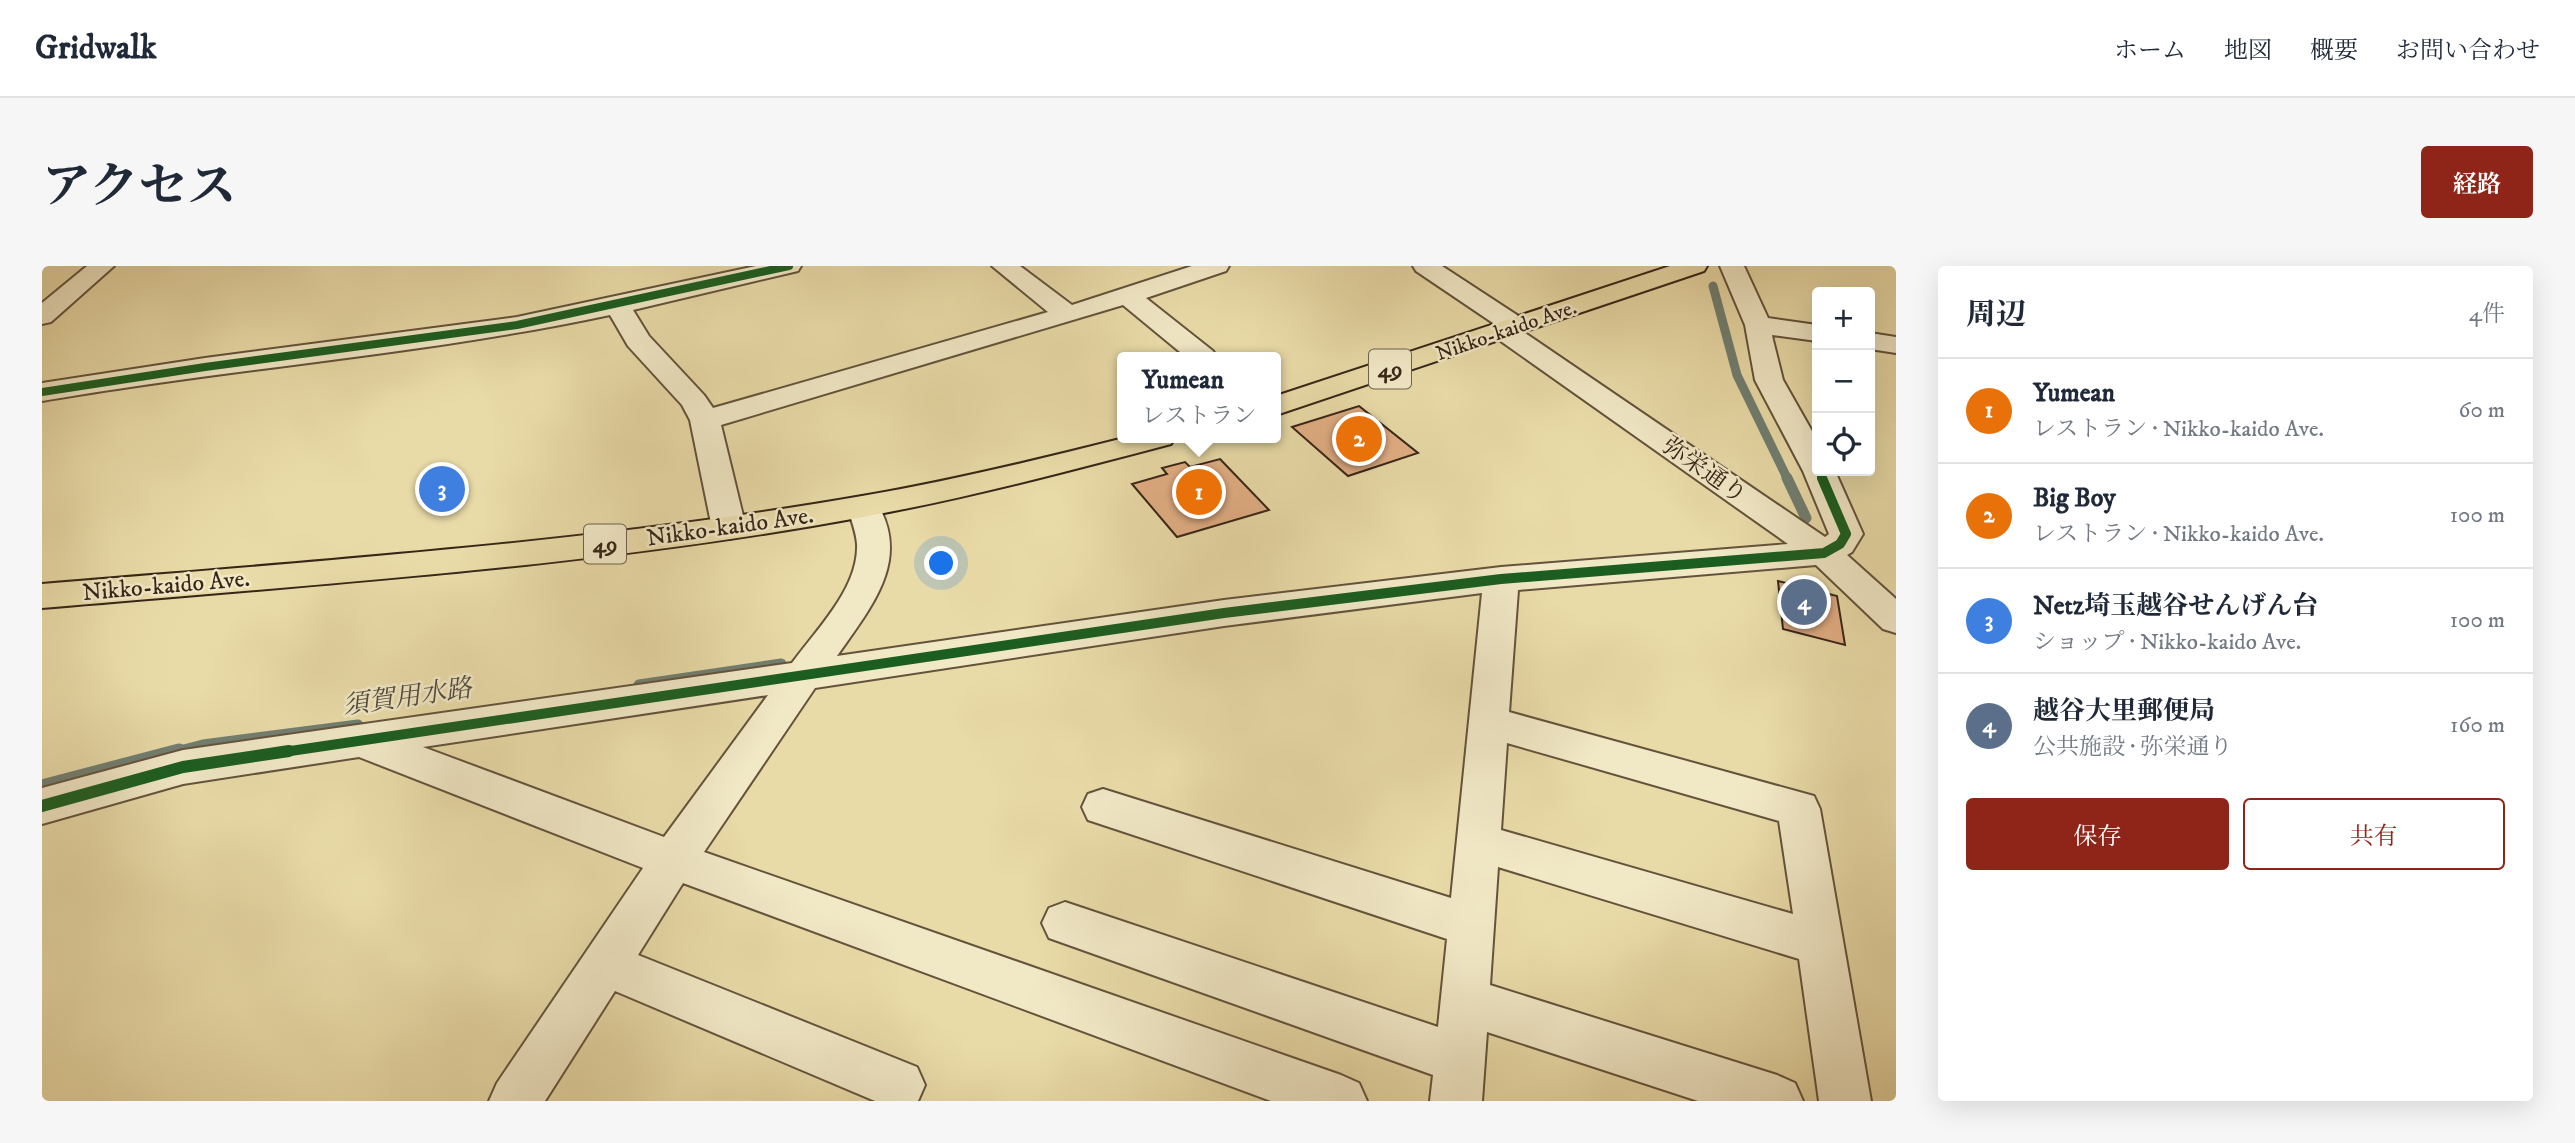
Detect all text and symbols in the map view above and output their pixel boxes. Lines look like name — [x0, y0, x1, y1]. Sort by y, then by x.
text: Gridwalk — [35, 28, 157, 69]
text: ホーム — [2114, 36, 2186, 66]
text: 地図 — [2224, 36, 2272, 66]
text: 概要 — [2310, 36, 2358, 66]
text: お問い合わせ — [2396, 36, 2540, 66]
button: 経路 — [2421, 146, 2533, 218]
text: アクセス — [42, 157, 237, 219]
map controls — [1812, 287, 1875, 476]
button: + — [1812, 287, 1875, 350]
street label: Nikko-kaido Ave. — [1432, 295, 1580, 367]
text: 周辺 — [1966, 297, 2026, 334]
text: 4件 — [2469, 300, 2505, 329]
road number: 49 — [1369, 349, 1411, 388]
button: − — [1812, 350, 1875, 413]
popup — [1117, 352, 1281, 443]
text: Yumean — [1142, 364, 1224, 397]
text: Yumean — [2033, 377, 2115, 410]
text: 1 — [1985, 396, 1993, 425]
text: 60 m — [2458, 396, 2505, 425]
text: レストラン — [1142, 402, 1256, 431]
pin: 2 — [1336, 413, 1382, 465]
button: locate — [1812, 413, 1875, 476]
text: レストラン · Nikko-kaido Ave. — [2033, 415, 2324, 444]
street label: 弥栄通り — [1657, 431, 1752, 511]
pin: 3 — [419, 463, 465, 515]
pin: 1 — [1176, 466, 1222, 518]
text: Big Boy — [2033, 482, 2116, 515]
street label: Nikko-kaido Ave. — [645, 500, 816, 554]
text: 2 — [1983, 501, 1995, 530]
text: 100 m — [2450, 501, 2505, 530]
text: レストラン · Nikko-kaido Ave. — [2033, 520, 2324, 549]
road number: 49 — [584, 524, 626, 564]
your location — [924, 546, 958, 580]
street label: Nikko-kaido Ave. — [81, 564, 251, 608]
pin: 4 — [1781, 576, 1827, 628]
text: Netz埼玉越谷せんげん台 — [2033, 590, 2318, 623]
text: 3 — [1985, 606, 1993, 635]
text: 100 m — [2450, 606, 2505, 635]
text: ショップ · Nikko-kaido Ave. — [2033, 628, 2301, 657]
water label: 須賀用水路 — [341, 672, 476, 723]
text: 越谷大里郵便局 — [2033, 695, 2215, 728]
text: 4 — [1982, 711, 1996, 740]
text: 160 m — [2450, 711, 2505, 740]
text: 公共施設 · 弥栄通り — [2033, 733, 2232, 762]
button: 保存 — [1966, 798, 2229, 870]
button: 共有 — [2243, 798, 2505, 870]

